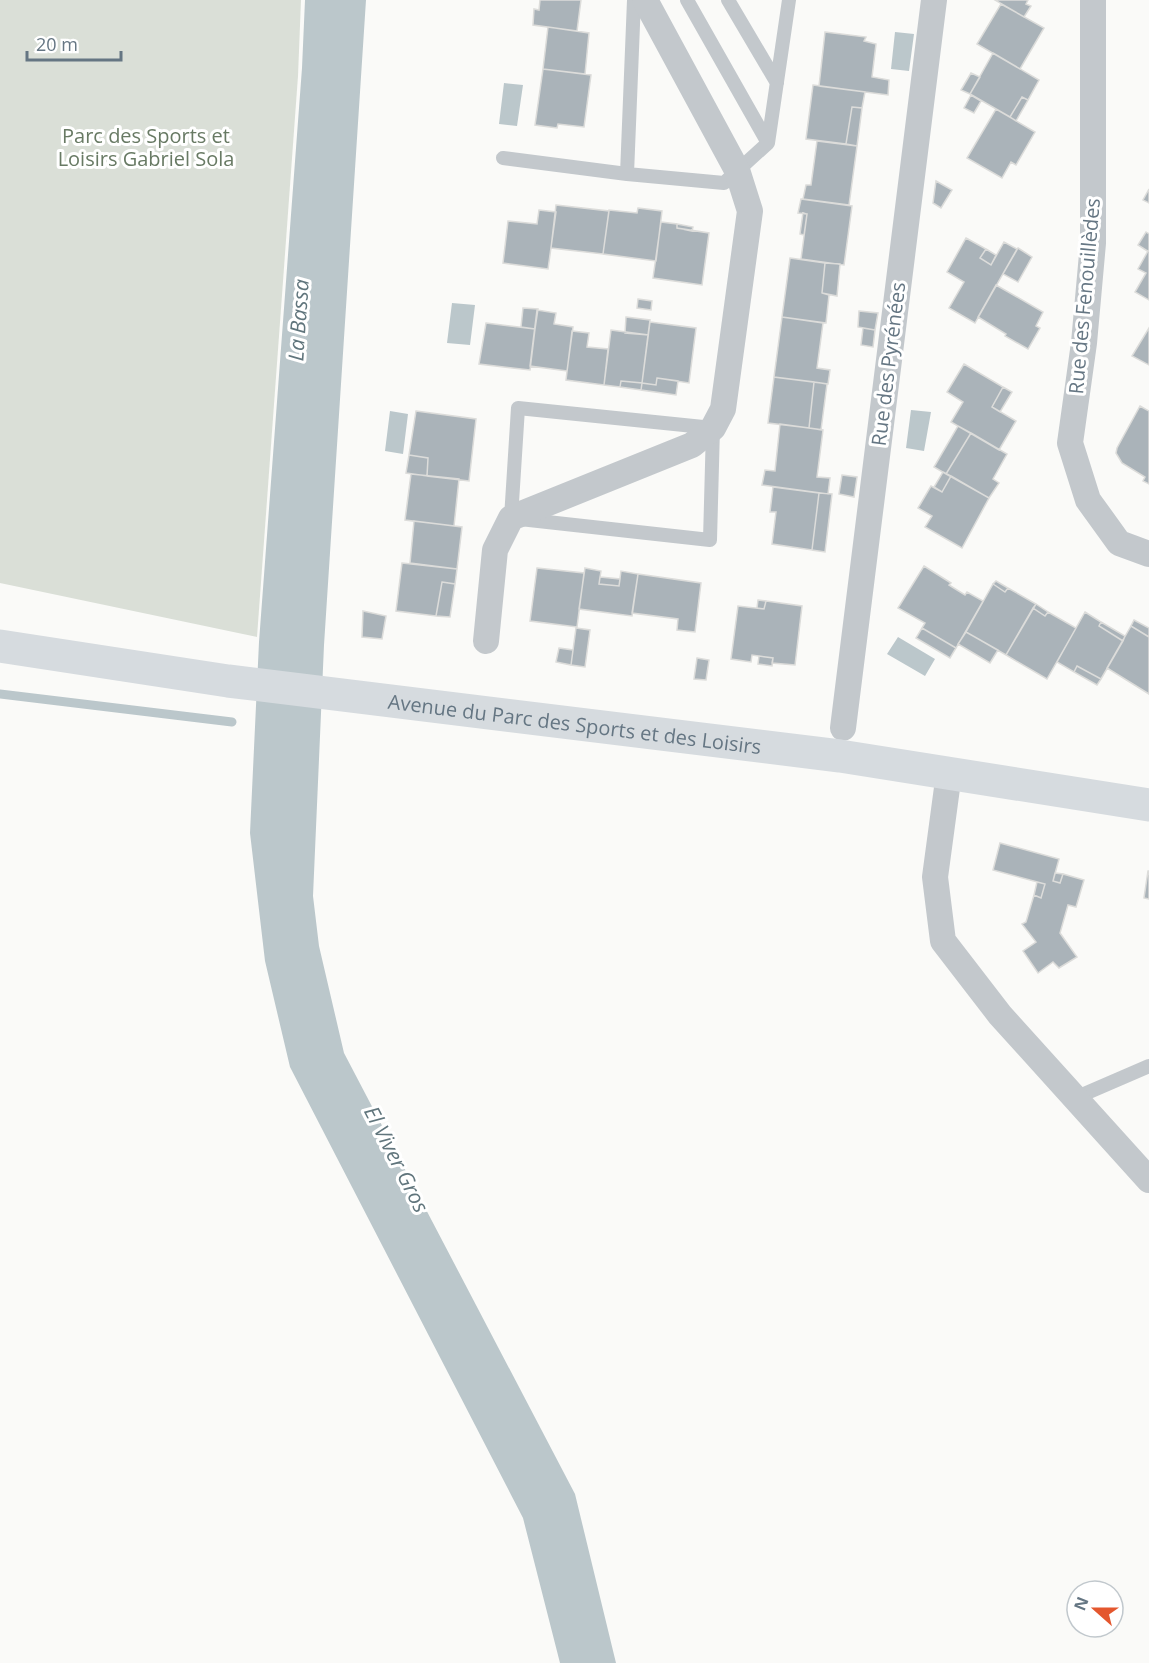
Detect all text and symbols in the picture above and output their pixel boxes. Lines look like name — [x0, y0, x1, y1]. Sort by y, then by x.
scale bar — [27, 24, 122, 62]
text: 20 m — [36, 32, 78, 56]
park label: Parc des Sports et Loisirs Gabriel Sola — [58, 122, 234, 172]
street label: Rue des Fenouillèdes — [1062, 197, 1106, 395]
water label: La Bassa — [281, 278, 315, 362]
street label: Rue des Pyrénées — [865, 280, 911, 448]
street label: Avenue du Parc des Sports et des Loisirs — [387, 687, 763, 760]
water label: El Viver Gros — [358, 1101, 436, 1217]
north arrow — [1065, 1579, 1125, 1639]
text: N — [1068, 1594, 1094, 1614]

